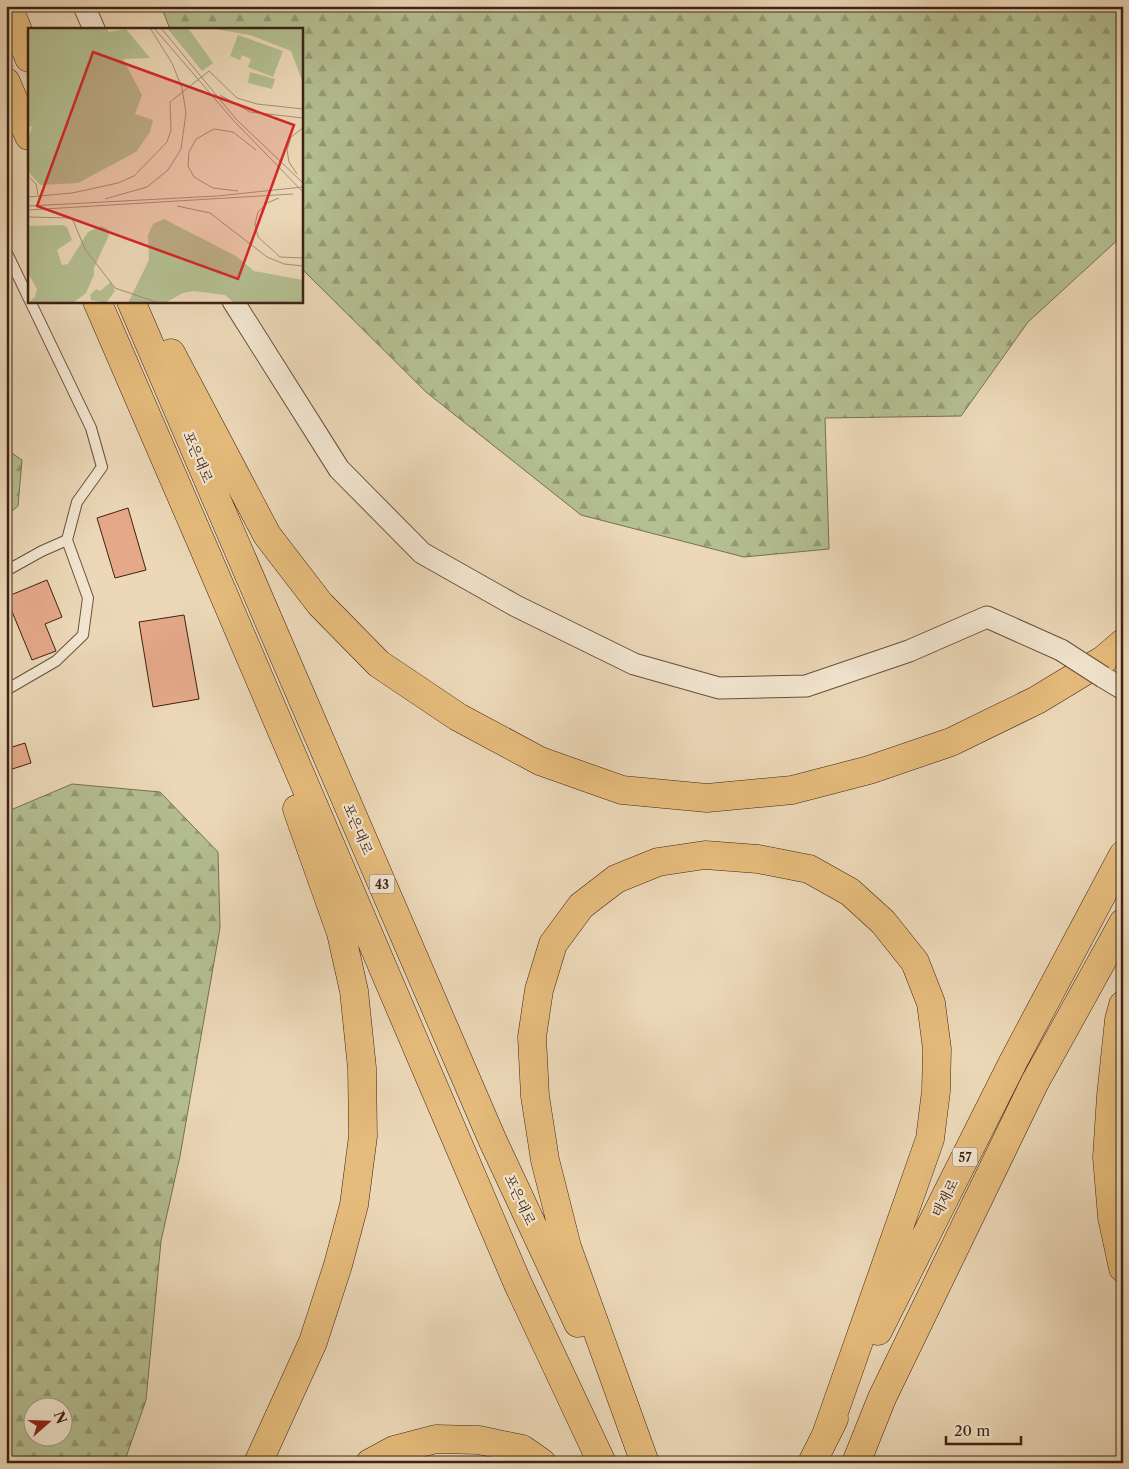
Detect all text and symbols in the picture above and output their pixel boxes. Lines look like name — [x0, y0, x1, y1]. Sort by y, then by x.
inset map — [28, 28, 302, 302]
street label: 포은대로 — [179, 429, 217, 486]
street label: 포은대로 — [339, 801, 377, 858]
road number: 43 — [370, 874, 394, 894]
road number: 57 — [952, 1148, 978, 1166]
street label: 포은대로 — [500, 1172, 540, 1229]
street label: 태재로 — [928, 1175, 962, 1220]
north arrow — [22, 1396, 72, 1446]
text: N — [50, 1409, 71, 1426]
scale bar — [946, 1414, 1022, 1446]
text: 20 m — [954, 1421, 990, 1440]

